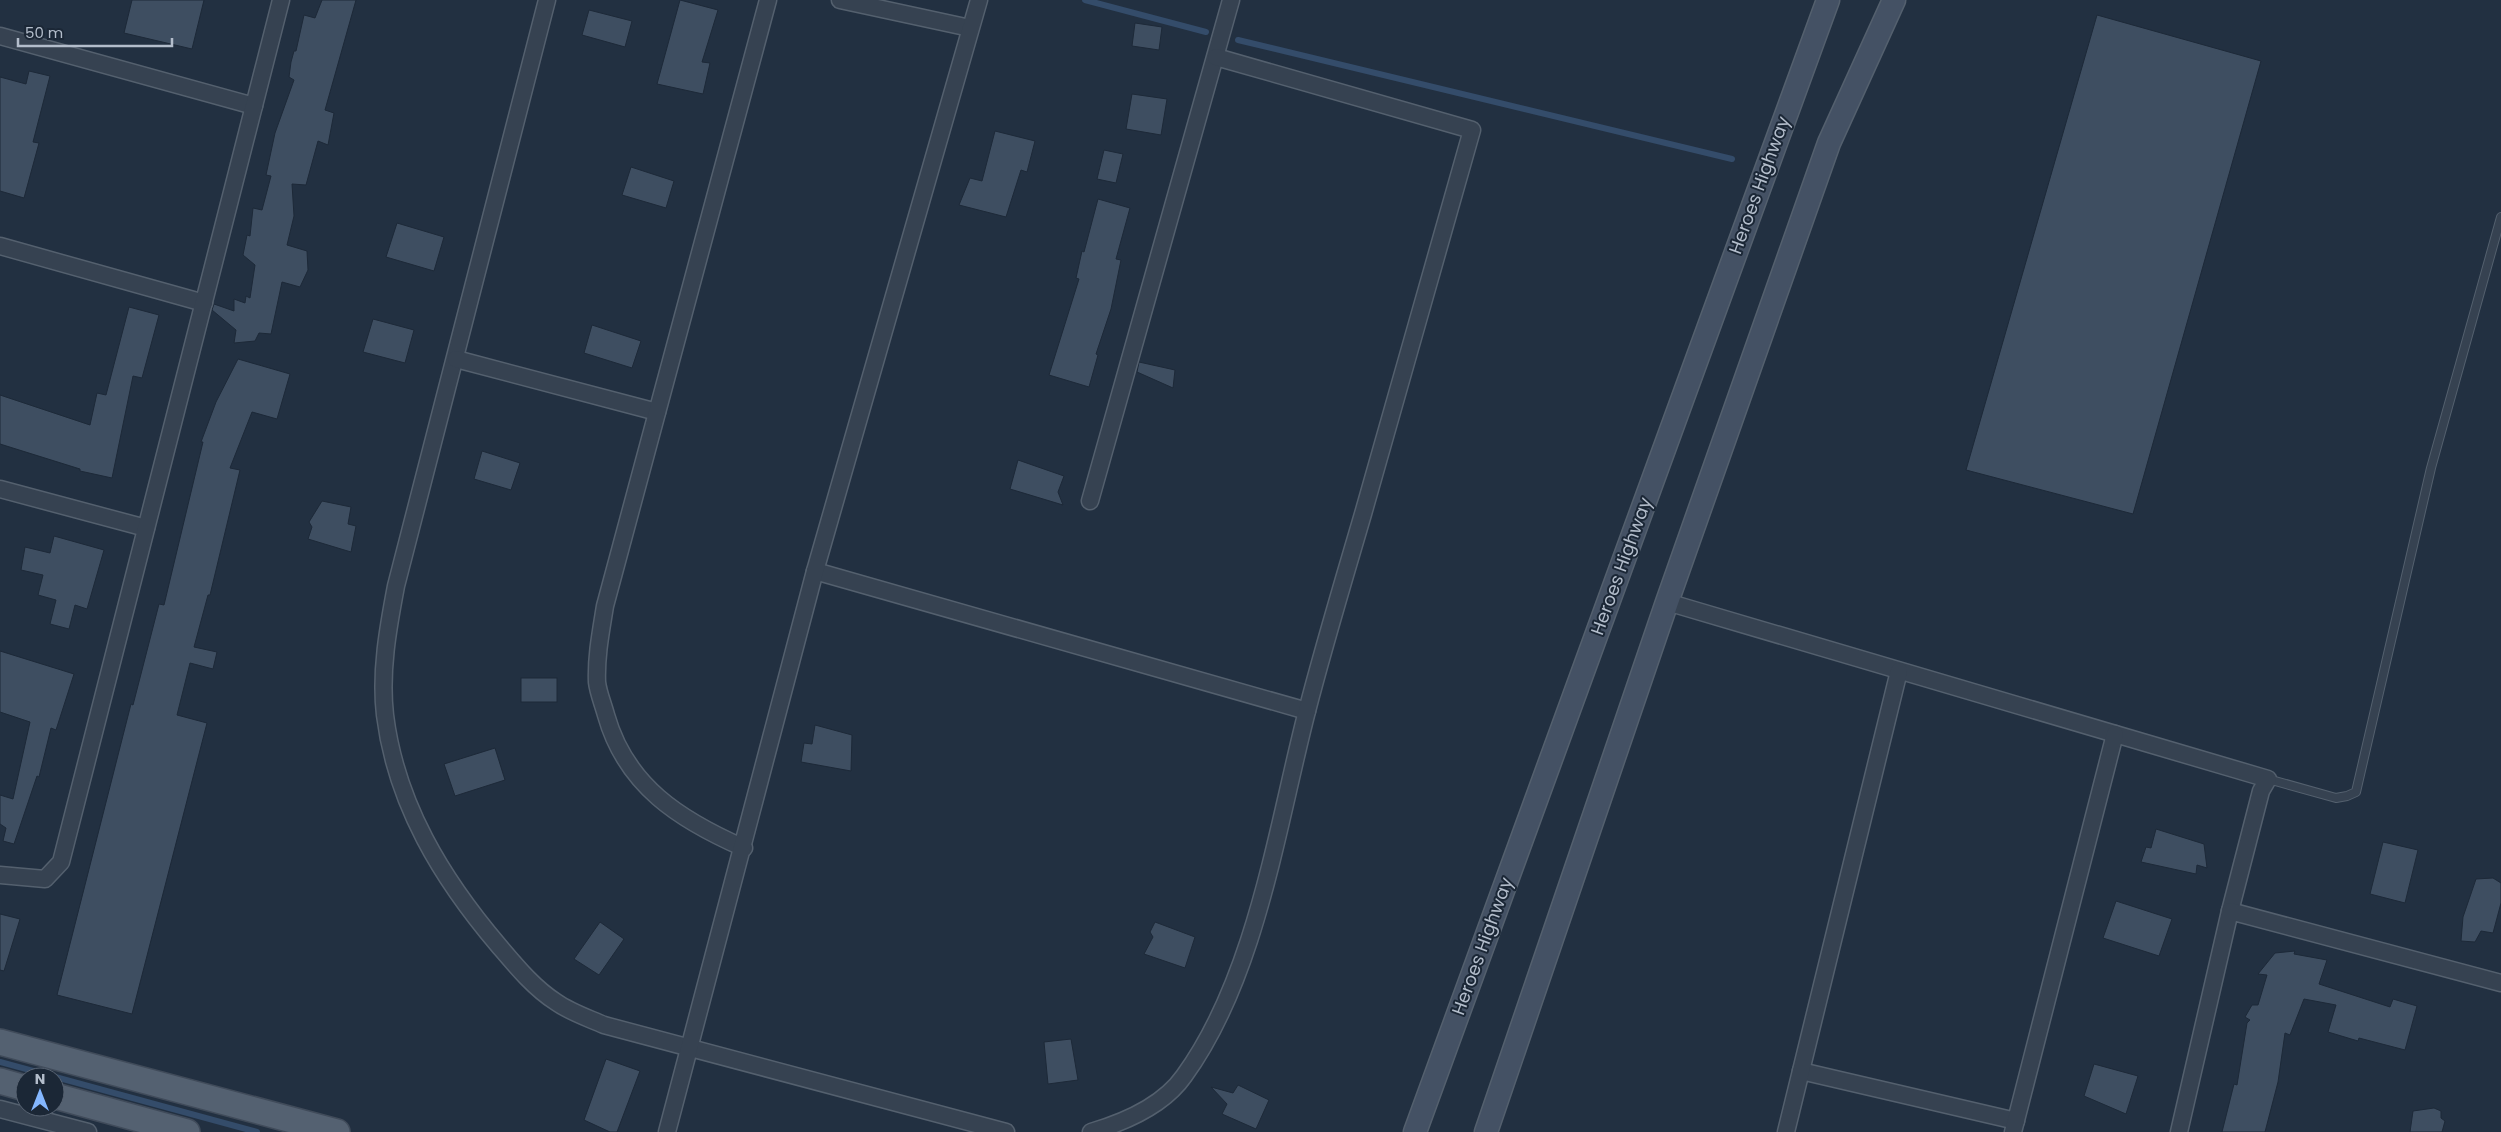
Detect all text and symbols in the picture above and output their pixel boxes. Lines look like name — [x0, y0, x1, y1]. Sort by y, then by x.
scale bar — [18, 15, 171, 47]
text: 50 m — [25, 22, 63, 43]
street label: Heroes Highway — [1722, 113, 1796, 257]
street label: Heroes Highway — [1584, 494, 1658, 638]
street label: Heroes Highway — [1445, 874, 1519, 1018]
north arrow — [15, 1067, 65, 1117]
text: N — [35, 1069, 45, 1089]

